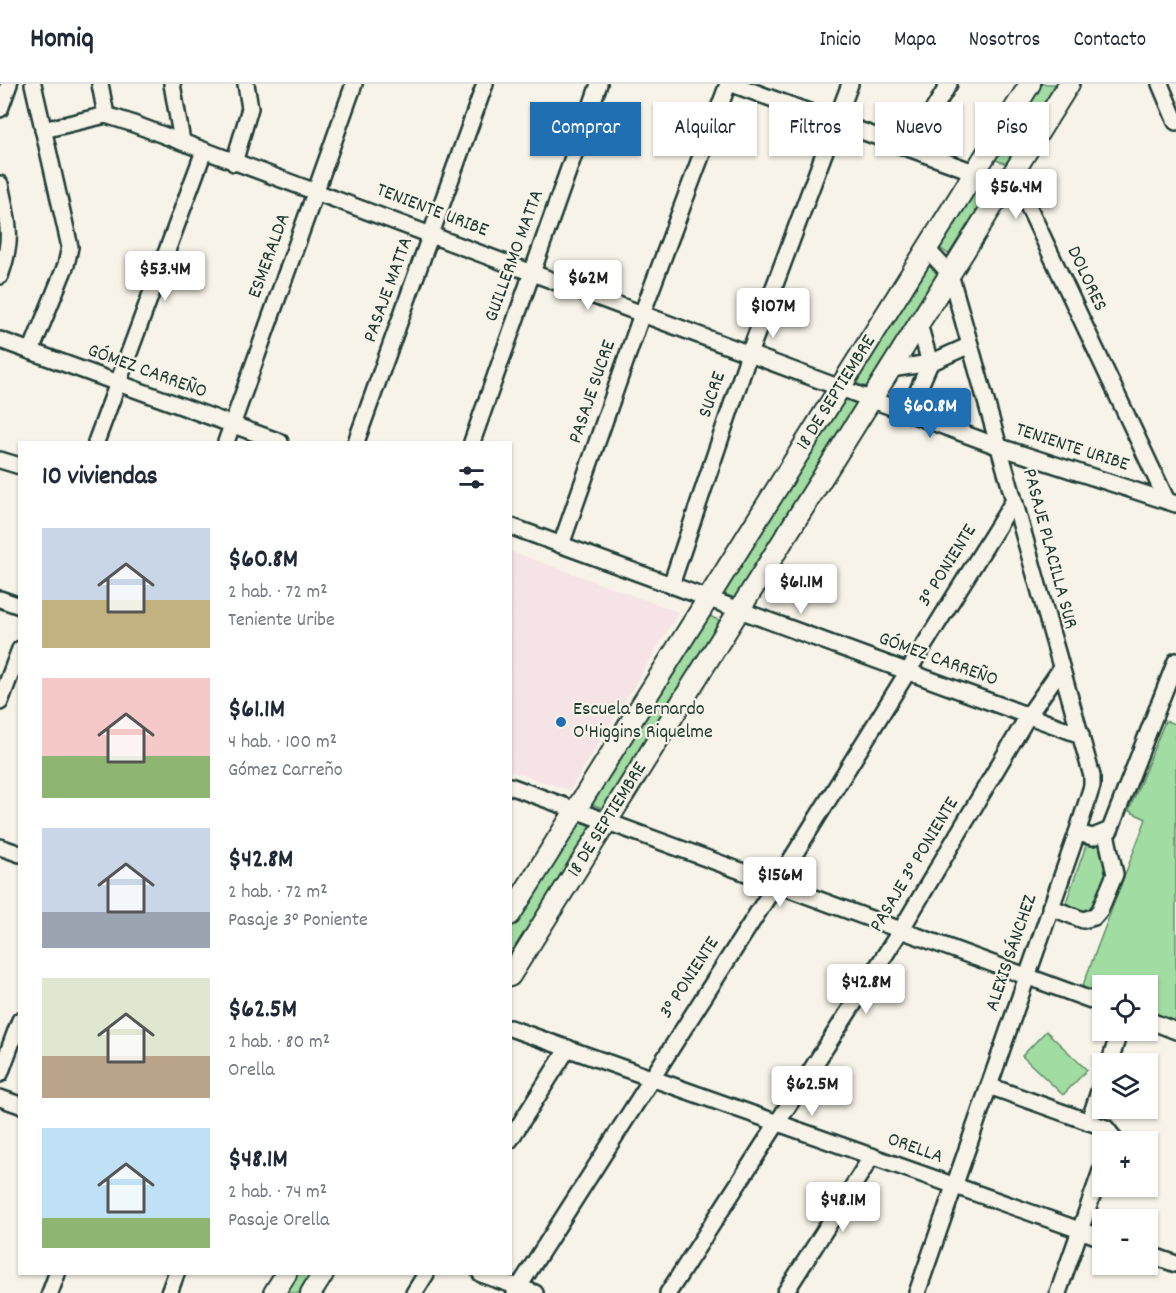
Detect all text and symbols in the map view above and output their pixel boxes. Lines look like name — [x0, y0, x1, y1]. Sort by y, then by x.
text: Homiq — [30, 21, 94, 61]
text: Inicio — [819, 26, 861, 56]
text: Mapa — [894, 26, 936, 56]
text: Nosotros — [969, 26, 1040, 56]
text: Contacto — [1073, 26, 1146, 56]
chip: Comprar — [530, 102, 641, 156]
chip: Alquilar — [653, 102, 757, 156]
chip: Filtros — [769, 102, 863, 156]
chip: Nuevo — [875, 102, 963, 156]
chip: Piso — [975, 102, 1049, 156]
pin: $56.4M — [967, 169, 1065, 220]
text: $56.4M — [990, 174, 1042, 202]
street label: TENIENTE URIBE — [372, 177, 492, 245]
street label: GUILLERMO MATTA — [478, 186, 552, 326]
street label: ESMERALDA — [242, 209, 298, 303]
street label: PASAJE MATTA — [357, 233, 421, 347]
street label: DOLORES — [1059, 242, 1113, 316]
pin: $53.4M — [116, 251, 214, 302]
text: $53.4M — [139, 256, 191, 284]
pin: $62M — [552, 260, 624, 311]
text: $62M — [568, 265, 608, 293]
pin: $107M — [731, 288, 815, 339]
text: $107M — [751, 293, 795, 321]
street label: 18 DE SEPTIEMBRE — [790, 330, 884, 456]
street label: PASAJE SUCRE — [562, 336, 624, 448]
street label: GÓMEZ CARREÑO — [83, 337, 211, 407]
street label: SUCRE — [692, 368, 734, 422]
pin: $60.8M — [881, 388, 979, 439]
text: $60.8M — [903, 393, 957, 421]
street label: TENIENTE URIBE — [1012, 416, 1132, 480]
text: 10 viviendas — [42, 459, 158, 496]
icon: filters — [455, 461, 488, 494]
street label: PASAJE PLACILLA SUR — [1014, 466, 1084, 632]
street label: 3° PONIENTE — [912, 519, 984, 613]
text: $60.8M — [228, 542, 298, 579]
icon: home — [90, 552, 162, 624]
pin: $61.1M — [752, 564, 850, 615]
text: $61.1M — [779, 569, 823, 597]
text: 2 hab. · 72 m² — [228, 579, 328, 607]
text: Teniente Uribe — [228, 607, 335, 635]
street label: GÓMEZ CARREÑO — [874, 625, 1002, 695]
text: $61.1M — [228, 692, 285, 729]
place label: Escuela Bernardo O'Higgins Riquelme — [573, 696, 713, 747]
icon: home — [90, 702, 162, 774]
marker: Escuela Bernardo O'Higgins Riquelme — [554, 715, 568, 729]
text: 4 hab. · 100 m² — [228, 729, 337, 757]
text: Gómez Carreño — [228, 757, 343, 785]
street label: 18 DE SEPTIEMBRE — [561, 757, 655, 883]
street label: PASAJE 3° PONIENTE — [864, 792, 966, 938]
text: $42.8M — [228, 842, 293, 879]
icon: home — [90, 852, 162, 924]
pin: $156M — [738, 857, 822, 908]
text: $156M — [757, 862, 803, 890]
text: 2 hab. · 72 m² — [228, 879, 328, 907]
street label: ALEXIS SÁNCHEZ — [979, 891, 1045, 1015]
text: Pasaje 3° Poniente — [228, 907, 368, 935]
street label: 3° PONIENTE — [653, 932, 727, 1024]
pin: $42.8M — [817, 964, 915, 1015]
text: $42.8M — [841, 969, 891, 997]
map controls — [1092, 975, 1158, 1275]
button: locate — [1092, 975, 1158, 1041]
text: $62.5M — [228, 992, 297, 1029]
icon: home — [90, 1002, 162, 1074]
text: 2 hab. · 80 m² — [228, 1029, 330, 1057]
button: layers — [1092, 1053, 1158, 1119]
text: Orella — [228, 1057, 275, 1085]
pin: $62.5M — [763, 1066, 861, 1117]
text: $62.5M — [786, 1071, 838, 1099]
street label: ORELLA — [883, 1126, 947, 1172]
button: + — [1092, 1131, 1158, 1197]
text: $48.1M — [228, 1142, 288, 1179]
icon: home — [90, 1152, 162, 1224]
text: 2 hab. · 74 m² — [228, 1179, 327, 1207]
pin: $48.1M — [794, 1182, 892, 1233]
text: $48.1M — [820, 1187, 866, 1215]
text: Pasaje Orella — [228, 1207, 329, 1235]
button: − — [1092, 1209, 1158, 1275]

